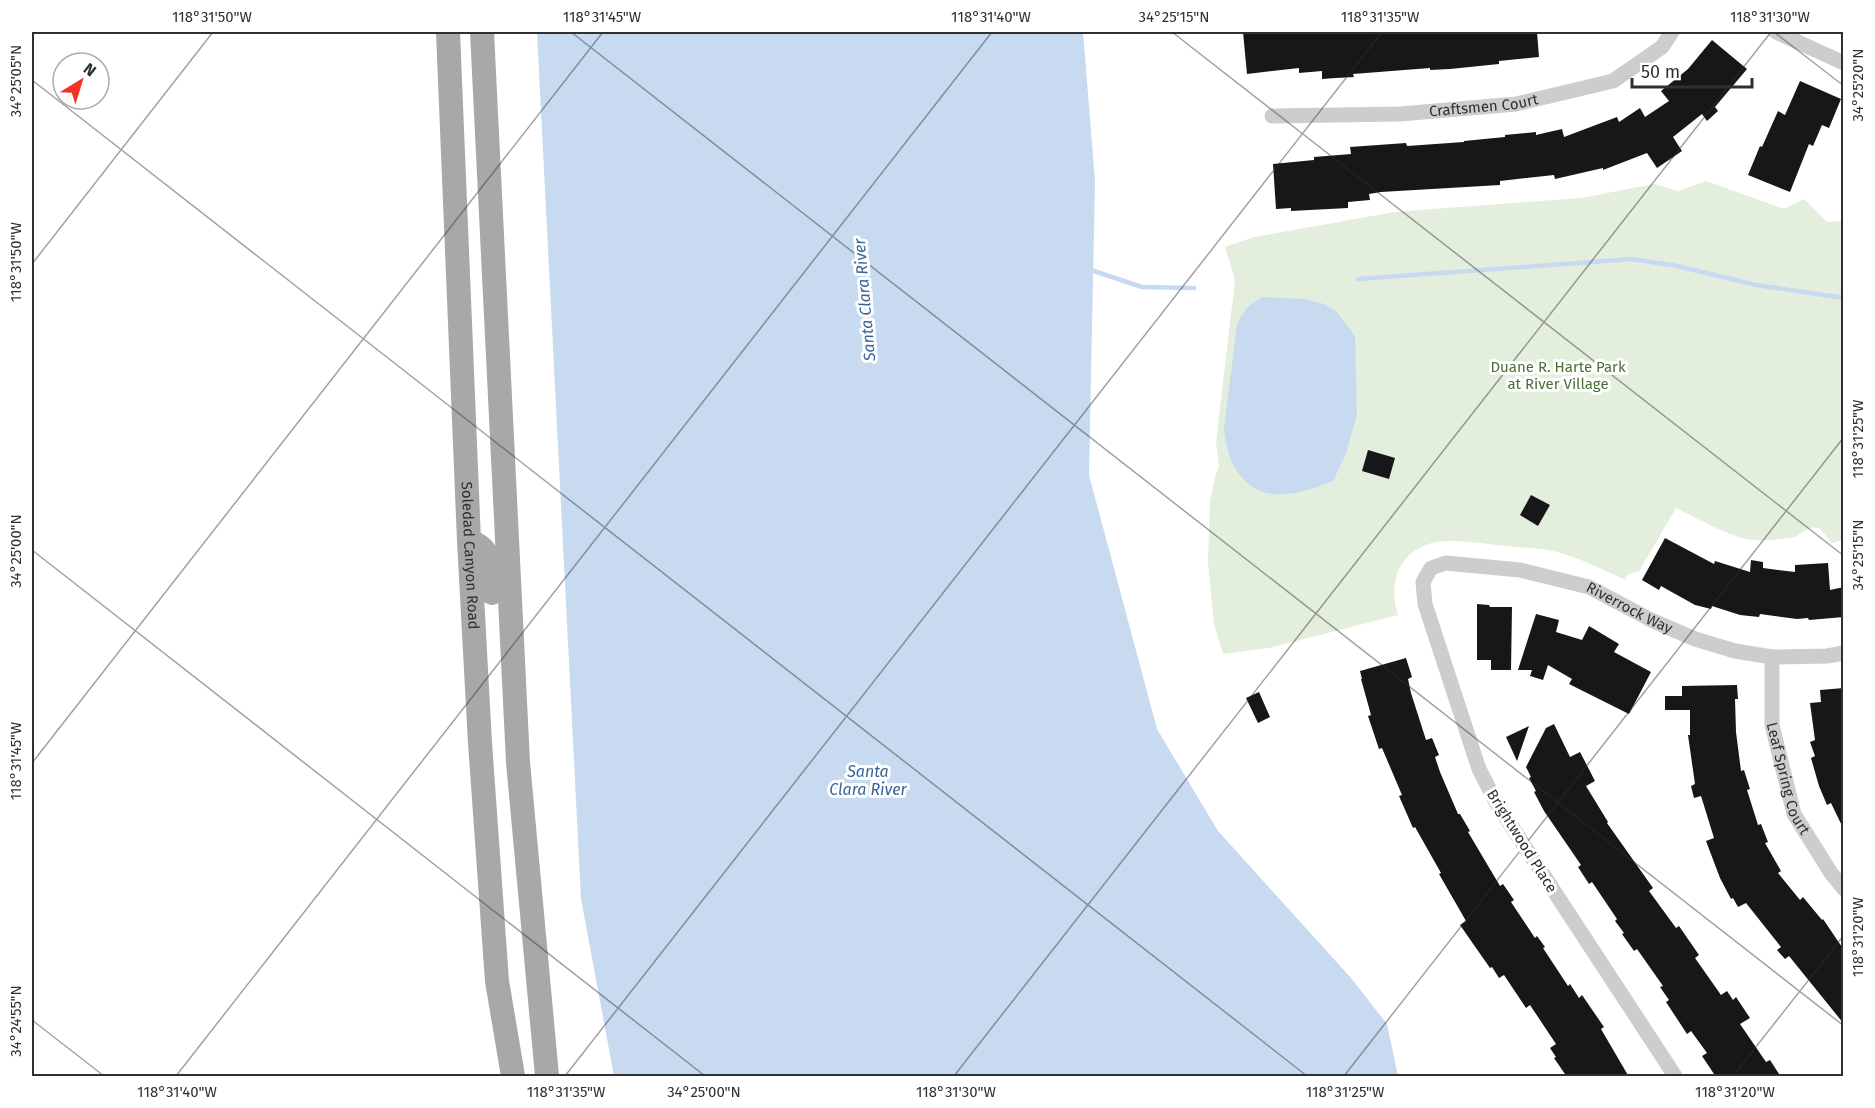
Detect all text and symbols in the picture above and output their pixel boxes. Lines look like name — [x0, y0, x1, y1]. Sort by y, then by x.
text: 118°31'50"W — [172, 8, 253, 26]
text: 118°31'45"W — [563, 8, 642, 26]
text: 118°31'40"W — [951, 8, 1031, 26]
text: 34°25'15"N — [1139, 8, 1209, 26]
text: 118°31'35"W — [1341, 8, 1420, 26]
text: 118°31'30"W — [1730, 8, 1811, 26]
text: 34°25'05"N — [7, 45, 25, 117]
text: 34°25'20"N — [1849, 49, 1867, 121]
north arrow — [51, 51, 111, 111]
scale bar — [1632, 51, 1752, 89]
text: N — [80, 59, 100, 80]
text: 50 m — [1641, 61, 1680, 83]
street label: Craftsmen Court — [1428, 90, 1540, 120]
text: 118°31'50"W — [7, 221, 25, 302]
water label: Santa Clara River — [850, 237, 879, 363]
park label: Duane R. Harte Park at River Village — [1490, 358, 1626, 393]
text: 118°31'25"W — [1849, 399, 1867, 478]
street label: Soledad Canyon Road — [458, 481, 483, 630]
text: 34°25'00"N — [7, 514, 25, 588]
text: 34°25'15"N — [1849, 520, 1867, 590]
street label: Riverrock Way — [1583, 578, 1676, 638]
street label: Leaf Spring Court — [1763, 720, 1814, 839]
text: 118°31'45"W — [7, 721, 25, 800]
water label: Santa Clara River — [829, 762, 908, 799]
street label: Brightwood Place — [1483, 786, 1561, 896]
text: 118°31'20"W — [1849, 896, 1867, 977]
text: 34°24'55"N — [7, 985, 25, 1057]
text: 118°31'40"W — [137, 1083, 217, 1101]
text: 118°31'35"W — [527, 1083, 606, 1101]
text: 34°25'00"N — [667, 1083, 741, 1101]
text: 118°31'30"W — [916, 1083, 997, 1101]
text: 118°31'25"W — [1306, 1083, 1385, 1101]
text: 118°31'20"W — [1695, 1083, 1776, 1101]

